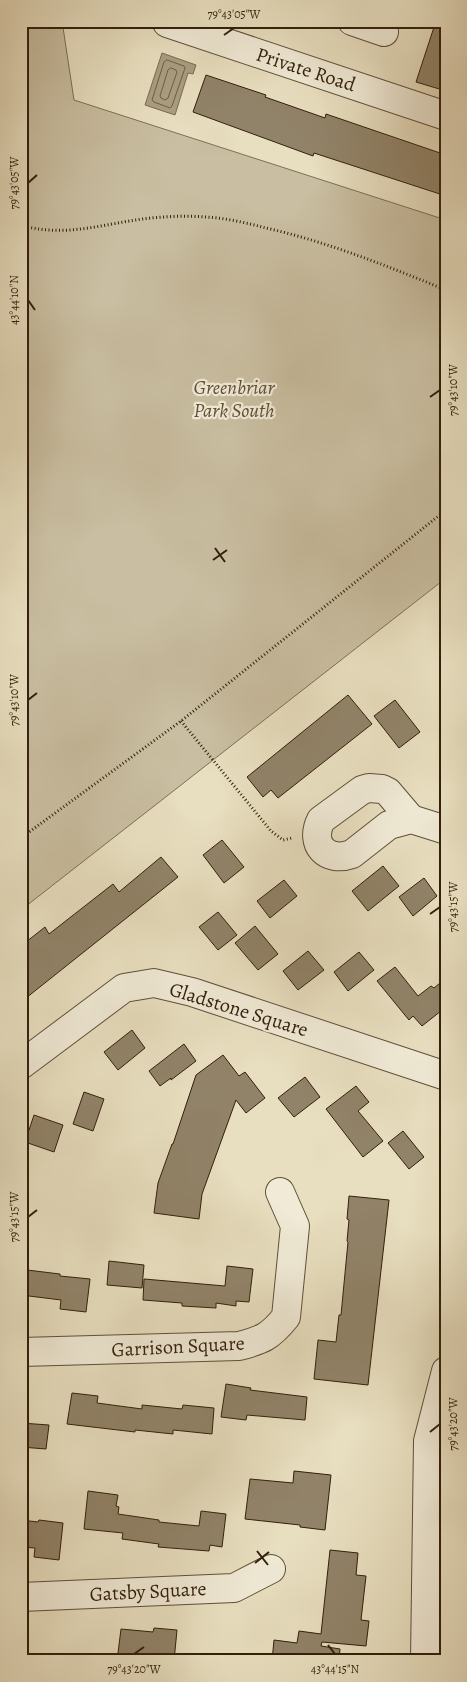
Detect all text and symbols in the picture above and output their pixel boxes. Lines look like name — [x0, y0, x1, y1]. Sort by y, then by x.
text: 79°43'05"W — [208, 6, 261, 22]
street label: Private Road — [253, 41, 359, 98]
text: 79°43'05"W — [6, 156, 22, 209]
text: 43°44'10"N — [6, 275, 22, 325]
text: 79°43'10"W — [445, 363, 461, 416]
park label: Greenbriar Park South — [193, 374, 275, 424]
text: 79°43'10"W — [6, 673, 22, 726]
text: 79°43'15"W — [445, 881, 461, 932]
street label: Gladstone Square — [166, 976, 312, 1043]
text: 79°43'15"W — [6, 1191, 22, 1242]
street label: Garrison Square — [111, 1330, 245, 1363]
text: 79°43'20"W — [445, 1396, 461, 1451]
street label: Gatsby Square — [89, 1575, 207, 1608]
text: 79°43'20"W — [107, 1661, 162, 1677]
text: 43°44'15"N — [311, 1661, 360, 1677]

